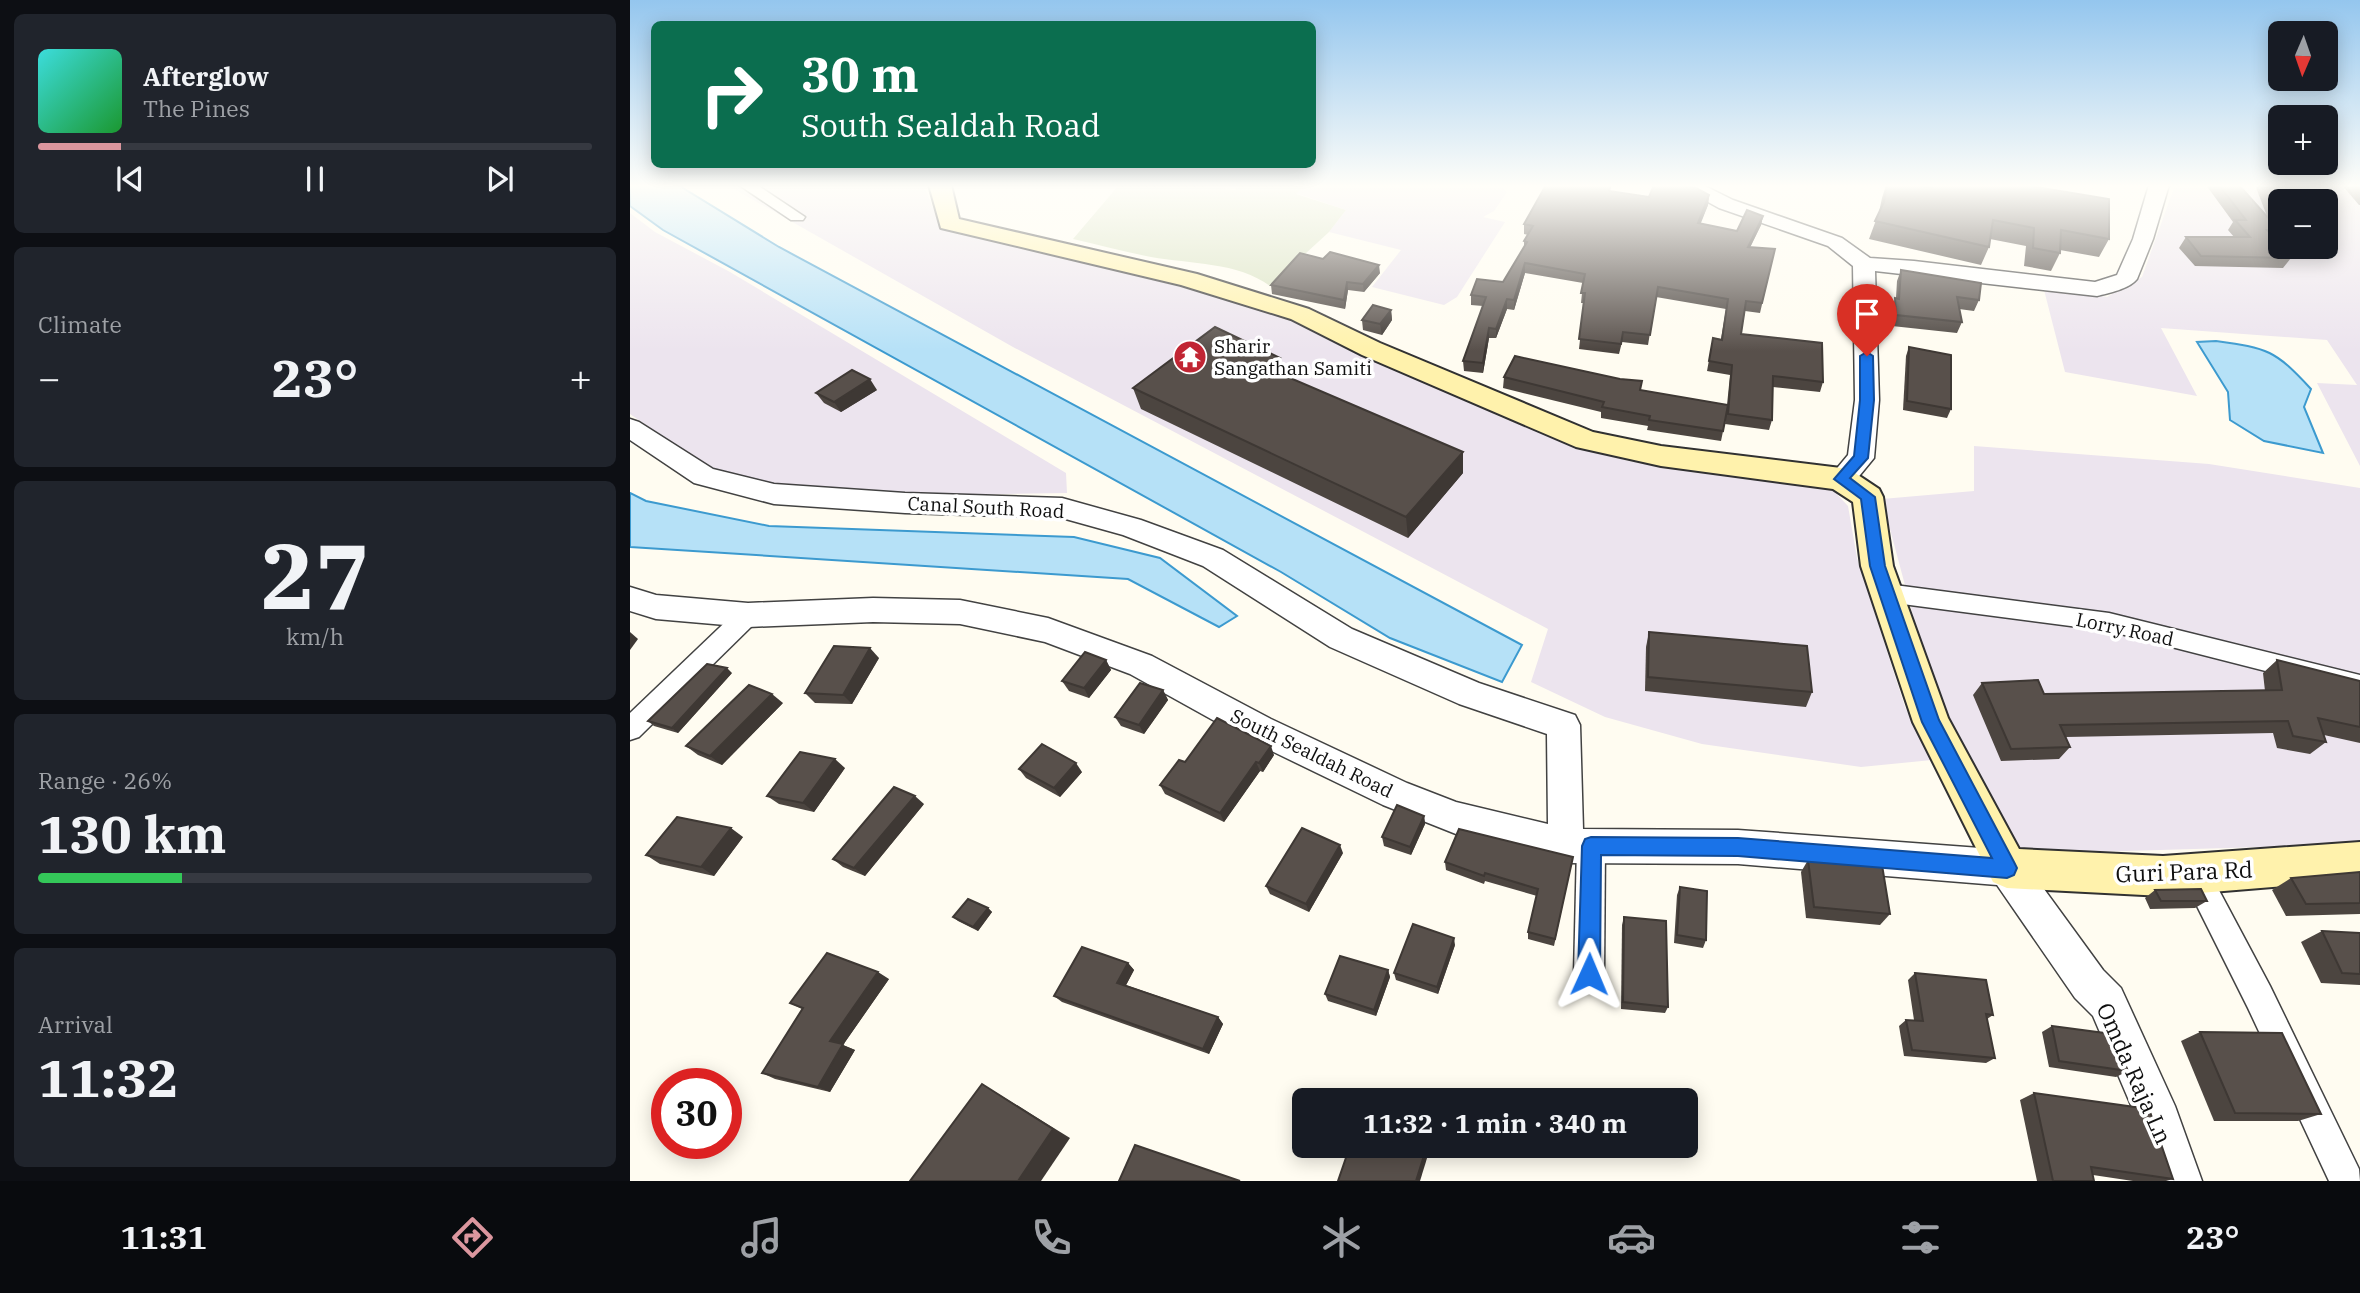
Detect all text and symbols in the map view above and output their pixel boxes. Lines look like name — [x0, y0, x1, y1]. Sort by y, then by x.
north arrow — [2268, 21, 2338, 91]
map controls — [2268, 21, 2338, 259]
text: 30 m — [801, 42, 919, 105]
icon: right — [686, 49, 777, 140]
text: Afterglow — [143, 59, 269, 93]
text: The Pines — [143, 93, 250, 123]
text: South Sealdah Road — [801, 104, 1100, 146]
button: + — [2268, 105, 2338, 175]
icon: previous — [111, 160, 149, 198]
icon: pause — [296, 160, 334, 198]
icon: next — [481, 160, 519, 198]
button: − — [2268, 189, 2338, 259]
pin — [1837, 284, 1897, 356]
icon: arrive — [1848, 295, 1886, 333]
text: Climate — [38, 309, 122, 339]
place label: Sharir Sangathan Samiti — [1214, 334, 1372, 380]
temple icon: Sharir Sangathan Samiti — [1171, 338, 1209, 376]
text: 23° — [272, 344, 358, 411]
text: − — [38, 353, 61, 402]
text: + — [569, 353, 592, 402]
street label: Canal South Road — [907, 491, 1065, 523]
text: 27 — [260, 516, 370, 634]
street label: Lorry Road — [2074, 607, 2176, 651]
text: km/h — [286, 621, 344, 651]
street label: South Sealdah Road — [1227, 703, 1397, 803]
text: Range · 26% — [38, 765, 172, 795]
text: 130 km — [38, 800, 227, 867]
street label: Guri Para Rd — [2115, 854, 2253, 888]
position arrow — [1552, 937, 1626, 1011]
street label: Omda Raja Ln — [2090, 998, 2180, 1148]
text: Arrival — [38, 1009, 113, 1039]
text: 11:32 — [38, 1044, 179, 1111]
speed limit sign: 30 — [651, 1068, 742, 1159]
text: 11:32 · 1 min · 340 m — [1363, 1106, 1627, 1140]
icon: directions — [448, 1213, 497, 1262]
icon: music — [737, 1213, 786, 1262]
icon: phone — [1027, 1213, 1076, 1262]
icon: climate — [1317, 1213, 1366, 1262]
icon: car — [1607, 1213, 1656, 1262]
icon: filters — [1896, 1213, 1945, 1262]
text: 11:31 — [120, 1216, 207, 1258]
text: 23° — [2186, 1216, 2240, 1258]

